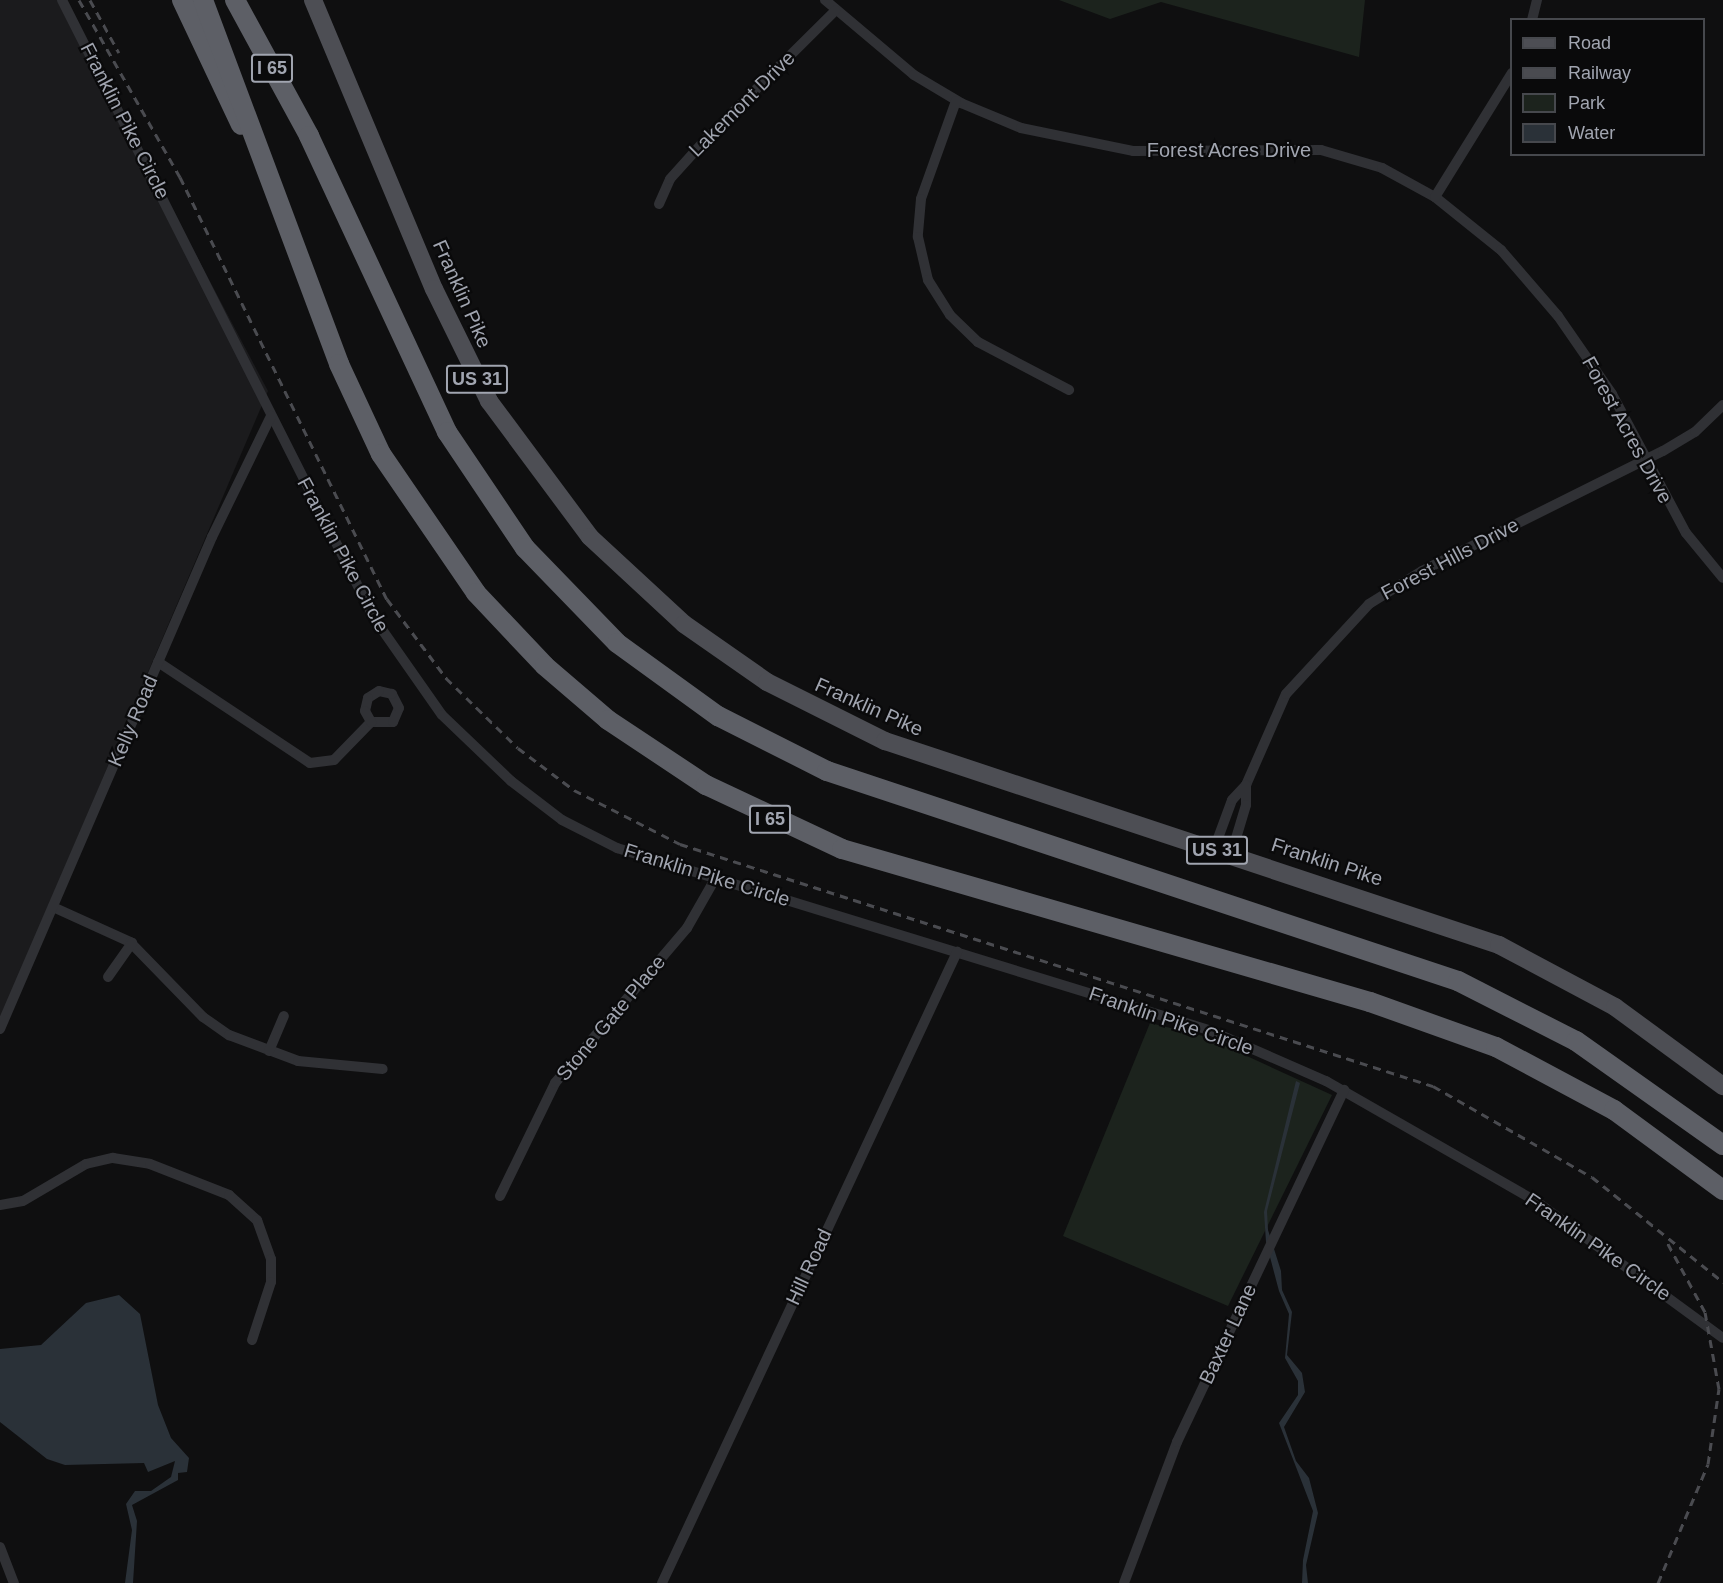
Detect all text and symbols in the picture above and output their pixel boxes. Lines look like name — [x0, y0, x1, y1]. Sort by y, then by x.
legend — [1510, 18, 1705, 156]
text: Road — [1568, 33, 1611, 53]
street label: Franklin Pike Circle — [75, 39, 175, 203]
street label: Lakemont Drive — [684, 46, 800, 162]
road number: I 65 — [250, 53, 294, 83]
text: Railway — [1568, 63, 1631, 83]
text: Park — [1568, 93, 1605, 113]
text: Water — [1568, 123, 1615, 143]
street label: Forest Acres Drive — [1146, 138, 1312, 162]
street label: Franklin Pike — [428, 236, 496, 352]
street label: Forest Acres Drive — [1576, 352, 1678, 508]
road number: US 31 — [446, 364, 508, 394]
street label: Franklin Pike Circle — [292, 473, 394, 637]
street label: Forest Hills Drive — [1377, 513, 1523, 605]
street label: Kelly Road — [103, 672, 163, 770]
street label: Franklin Pike — [811, 673, 927, 741]
road number: I 65 — [748, 804, 792, 834]
street label: Franklin Pike — [1268, 833, 1386, 891]
road number: US 31 — [1186, 835, 1248, 865]
street label: Franklin Pike Circle — [621, 838, 793, 912]
street label: Stone Gate Place — [551, 950, 671, 1086]
street label: Franklin Pike Circle — [1086, 982, 1256, 1060]
street label: Franklin Pike Circle — [1521, 1188, 1675, 1306]
street label: Hill Road — [781, 1225, 837, 1309]
street label: Baxter Lane — [1194, 1280, 1262, 1388]

